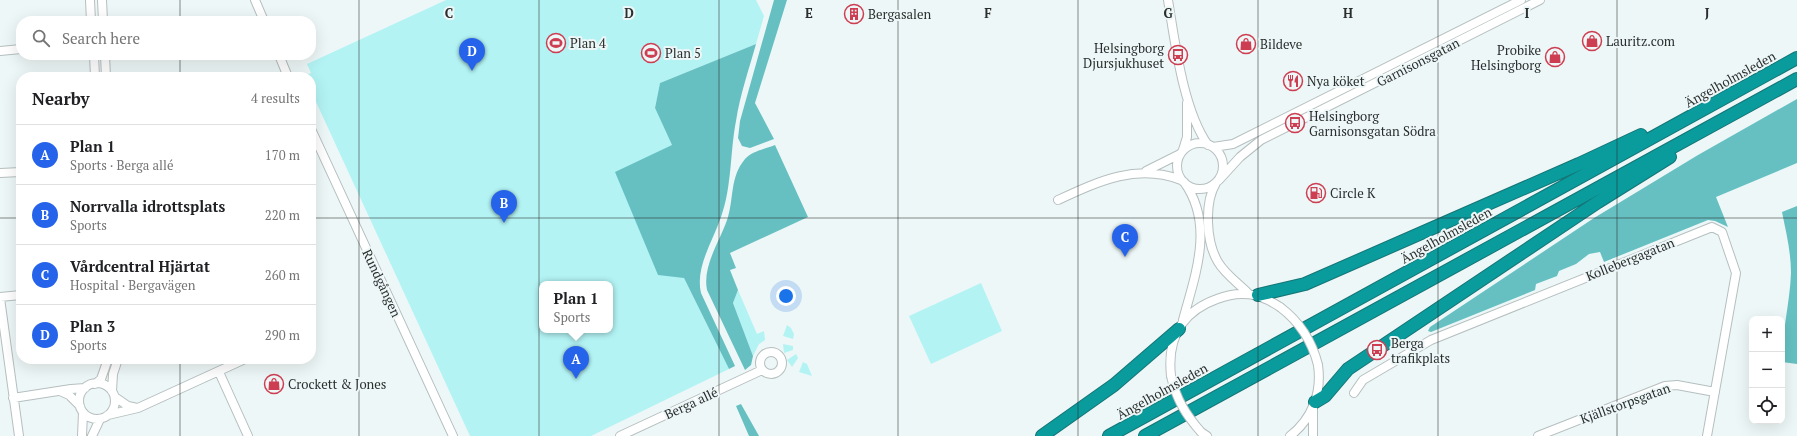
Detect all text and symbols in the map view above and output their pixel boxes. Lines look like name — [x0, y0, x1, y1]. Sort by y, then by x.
building icon: Bergasalen — [843, 3, 865, 25]
text: C — [445, 4, 453, 22]
text: D — [624, 4, 634, 22]
text: E — [805, 4, 813, 22]
text: F — [984, 4, 992, 22]
text: G — [1163, 4, 1173, 22]
text: H — [1343, 4, 1353, 22]
text: I — [1525, 4, 1530, 22]
text: J — [1705, 4, 1710, 22]
place label: Bergasalen — [868, 5, 932, 23]
search box — [16, 16, 316, 60]
icon: search — [30, 27, 52, 49]
text: Search here — [62, 28, 140, 48]
shop icon: Lauritz.com — [1581, 30, 1603, 52]
sports icon: Plan 4 — [545, 32, 567, 54]
place label: Lauritz.com — [1606, 32, 1675, 50]
shop icon: Bildeve — [1235, 33, 1257, 55]
street label: Garnisonsgatan — [1373, 33, 1463, 91]
place label: Plan 4 — [570, 34, 606, 52]
place label: Bildeve — [1260, 35, 1302, 53]
pin: D — [459, 38, 485, 71]
place label: Helsingborg Djursjukhuset — [1083, 39, 1164, 72]
place label: Probike Helsingborg — [1471, 41, 1541, 74]
sports icon: Plan 5 — [640, 42, 662, 64]
place label: Plan 5 — [665, 44, 701, 62]
bus stop icon: Helsingborg Djursjukhuset — [1167, 44, 1189, 66]
shop icon: Probike Helsingborg — [1544, 46, 1566, 68]
street label: Ängelholmsleden — [1681, 46, 1779, 111]
restaurant icon: Nya köket — [1282, 70, 1304, 92]
place label: Nya köket — [1307, 72, 1365, 90]
text: Nearby — [32, 87, 90, 110]
text: 4 results — [251, 89, 300, 107]
place label: Helsingborg Garnisonsgatan Södra — [1309, 107, 1436, 140]
bus stop icon: Helsingborg Garnisonsgatan Södra — [1284, 112, 1306, 134]
text: Plan 1 — [70, 136, 115, 156]
text: A — [40, 146, 50, 164]
text: 170 m — [265, 146, 300, 164]
text: Sports · Berga allé — [70, 156, 173, 174]
fuel station icon: Circle K — [1305, 182, 1327, 204]
place label: Circle K — [1330, 184, 1376, 202]
pin: B — [491, 190, 517, 223]
text: Norrvalla idrottsplats — [70, 196, 225, 216]
street label: Ängelholmsleden — [1397, 202, 1495, 267]
text: B — [41, 206, 49, 224]
text: 220 m — [265, 206, 300, 224]
text: Sports — [70, 216, 107, 234]
pin: C — [1112, 224, 1138, 257]
street label: Kollebergagatan — [1583, 233, 1677, 285]
street label: Rundgången — [358, 246, 406, 320]
text: Vårdcentral Hjärtat — [70, 256, 210, 276]
text: C — [41, 266, 49, 284]
text: 260 m — [265, 266, 300, 284]
text: Hospital · Bergavägen — [70, 276, 195, 294]
popup — [539, 281, 613, 333]
your location — [776, 286, 796, 306]
text: Plan 1 — [553, 288, 599, 308]
text: Sports — [553, 308, 590, 326]
text: Plan 3 — [70, 316, 115, 336]
map controls — [1749, 316, 1785, 424]
button: + — [1749, 316, 1785, 352]
text: D — [40, 326, 50, 344]
text: 290 m — [265, 326, 300, 344]
place label: Berga trafikplats — [1391, 334, 1450, 367]
text: Sports — [70, 336, 107, 354]
bus stop icon: Berga trafikplats — [1366, 339, 1388, 361]
pin: A — [563, 346, 589, 379]
button: − — [1749, 352, 1785, 388]
street label: Ängelholmsleden — [1113, 358, 1211, 423]
shop icon: Crockett & Jones — [263, 373, 285, 395]
place label: Crockett & Jones — [288, 375, 386, 393]
street label: Kjällstorpsgatan — [1577, 378, 1673, 428]
street label: Berga allé — [661, 383, 721, 423]
button: locate — [1749, 388, 1785, 424]

